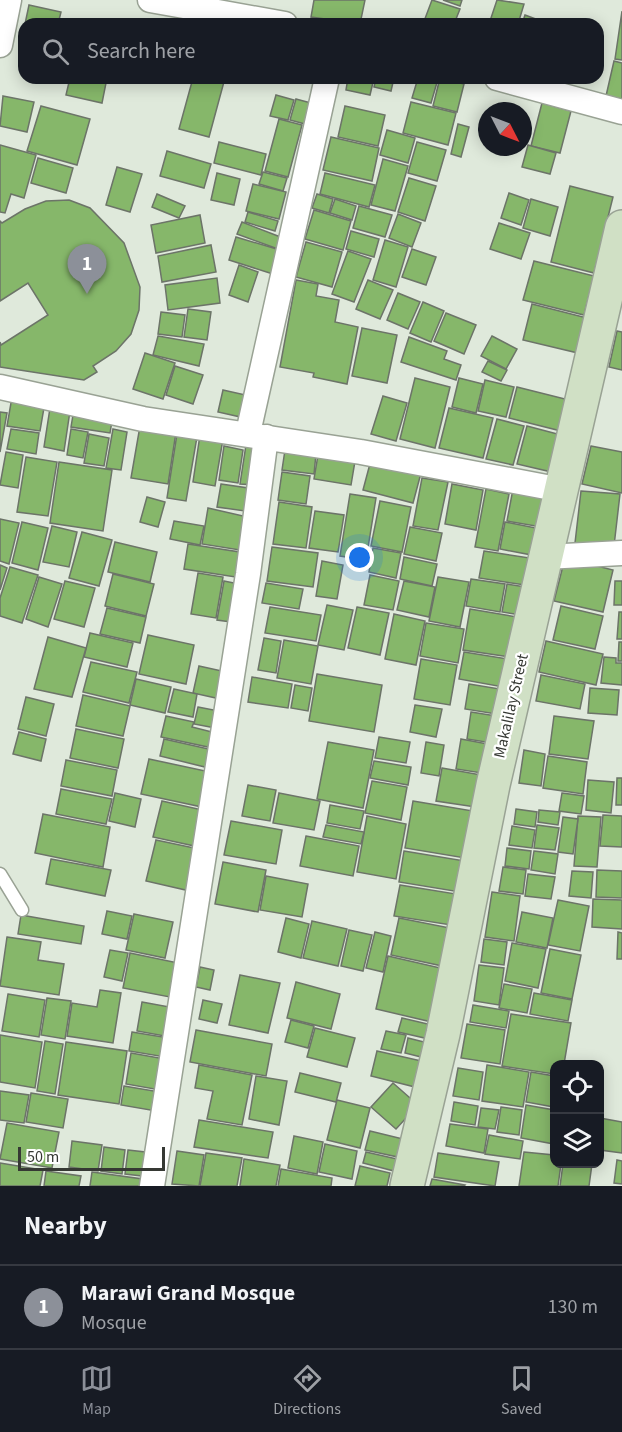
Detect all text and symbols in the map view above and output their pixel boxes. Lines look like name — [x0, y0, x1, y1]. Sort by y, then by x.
search box — [18, 18, 604, 84]
icon: search — [39, 35, 72, 68]
text: Search here — [87, 35, 195, 67]
north arrow — [478, 102, 532, 156]
pin: 1 — [68, 244, 106, 294]
your location — [345, 543, 374, 572]
street label: Makalilay Street — [488, 651, 534, 760]
map controls — [550, 1060, 604, 1168]
button: locate — [550, 1060, 604, 1114]
button: layers — [550, 1114, 604, 1168]
scale bar — [18, 1144, 165, 1172]
text: 50 m — [27, 1146, 59, 1168]
text: Nearby — [24, 1207, 107, 1244]
text: Marawi Grand Mosque — [81, 1277, 295, 1309]
text: 1 — [38, 1293, 49, 1321]
text: 130 m — [548, 1293, 598, 1321]
text: Mosque — [81, 1309, 147, 1337]
tab: Map — [80, 1362, 113, 1420]
tab: Directions — [273, 1362, 341, 1420]
tab: Saved — [501, 1362, 542, 1420]

